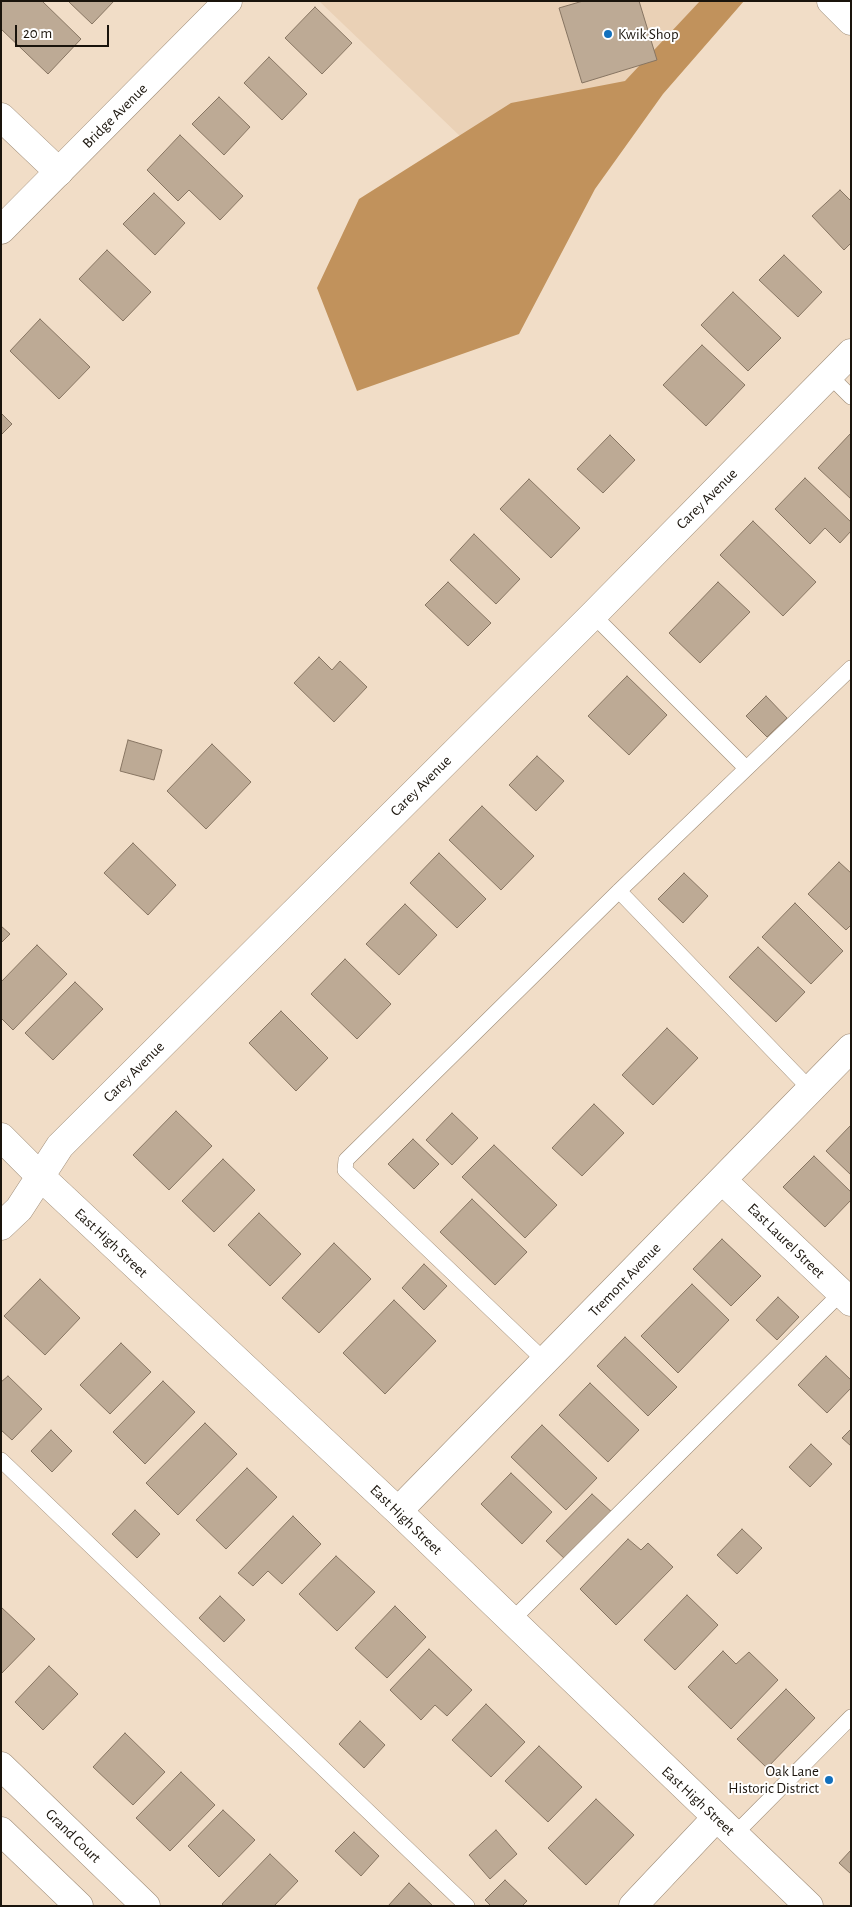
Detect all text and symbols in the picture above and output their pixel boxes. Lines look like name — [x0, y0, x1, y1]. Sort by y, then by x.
scale bar — [18, 15, 111, 47]
place label: Kwik Shop — [618, 25, 679, 43]
text: 20 m — [23, 26, 52, 41]
marker: Kwik Shop — [602, 28, 614, 40]
street label: Bridge Avenue — [79, 80, 151, 152]
street label: Carey Avenue — [673, 465, 741, 533]
street label: Carey Avenue — [387, 752, 455, 820]
street label: Carey Avenue — [100, 1038, 168, 1106]
street label: East Laurel Street — [744, 1200, 828, 1282]
street label: East High Street — [71, 1205, 151, 1281]
street label: Tremont Avenue — [585, 1239, 665, 1321]
street label: East High Street — [366, 1481, 446, 1559]
place label: Oak Lane Historic District — [728, 1762, 819, 1797]
street label: East High Street — [658, 1763, 738, 1839]
marker: Oak Lane Historic District — [823, 1774, 835, 1786]
street label: Grand Court — [42, 1805, 104, 1867]

